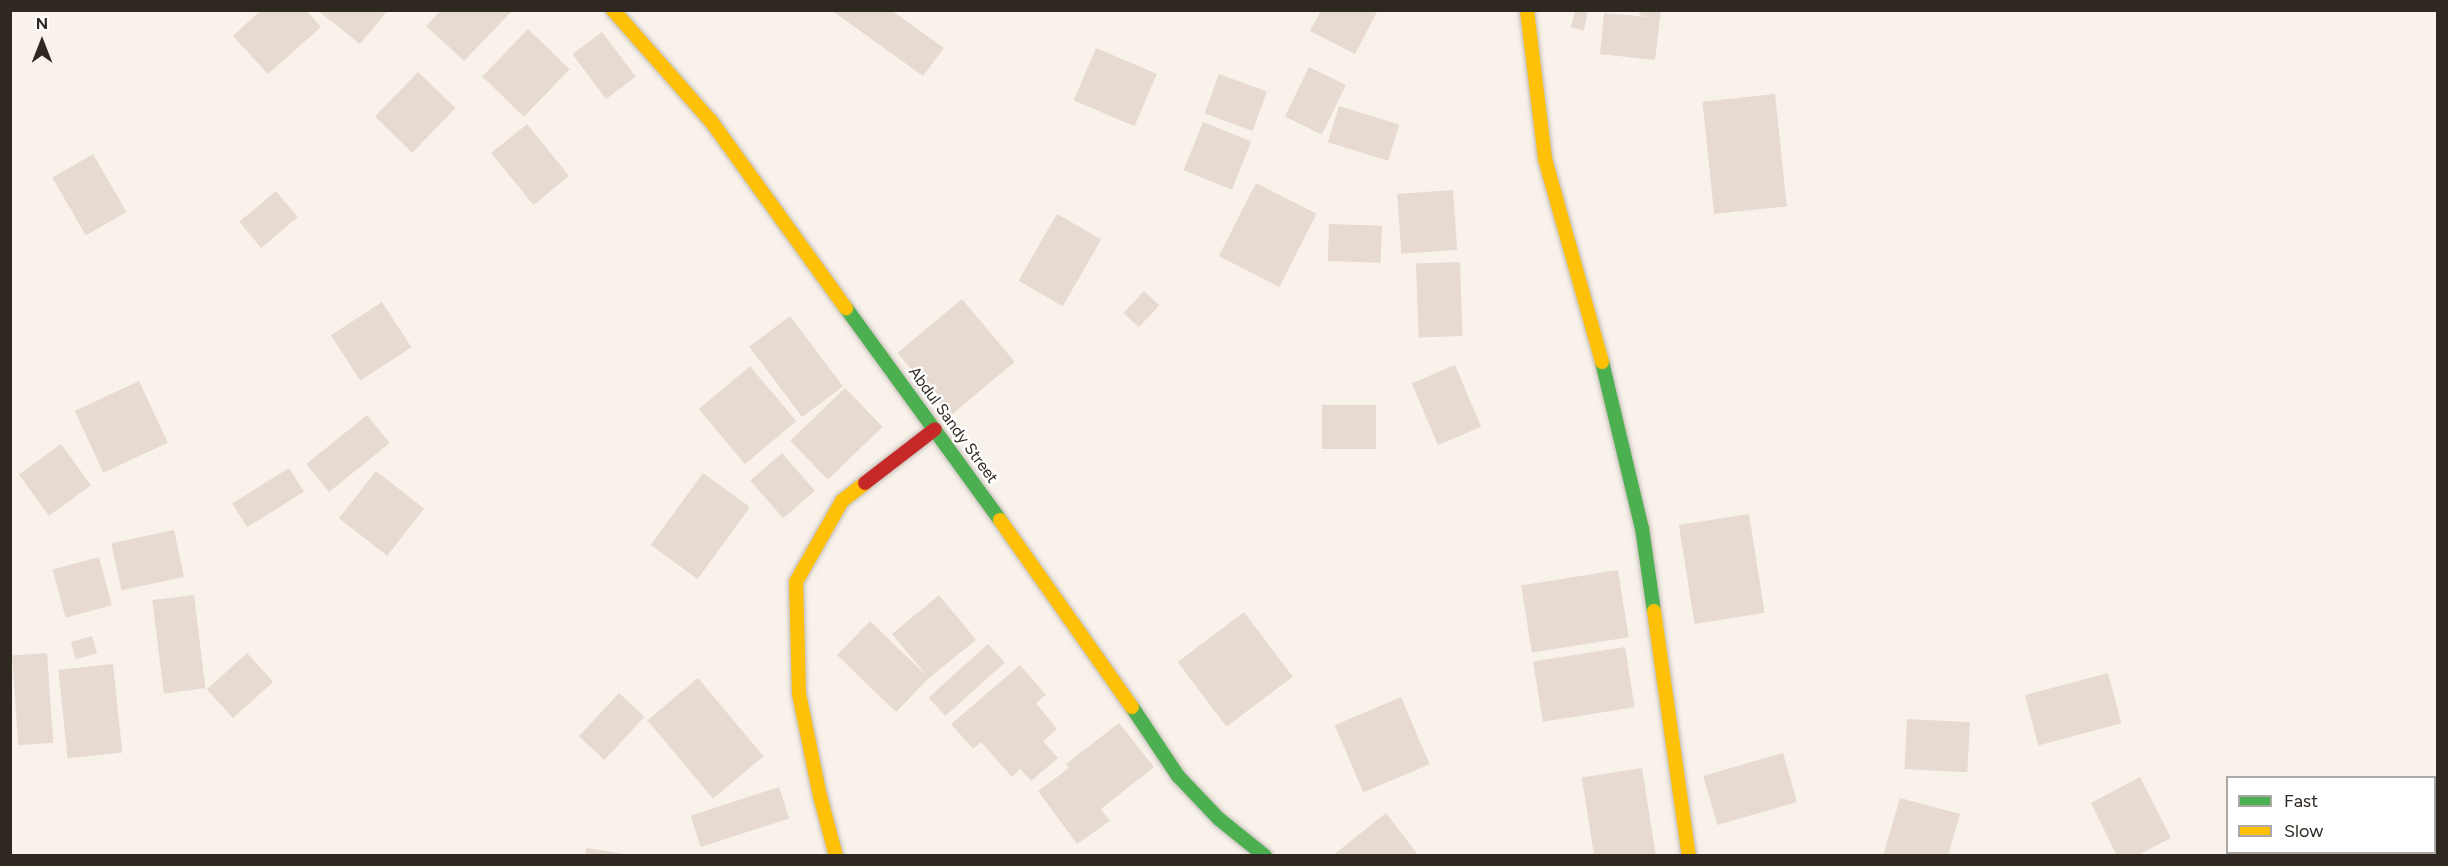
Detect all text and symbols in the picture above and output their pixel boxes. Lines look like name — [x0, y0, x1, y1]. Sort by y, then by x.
north arrow — [12, 12, 72, 72]
text: N — [36, 14, 48, 33]
street label: Abdul Sandy Street — [904, 363, 1002, 487]
legend — [2226, 776, 2436, 854]
text: Fast — [2284, 790, 2318, 812]
text: Slow — [2284, 820, 2323, 842]

